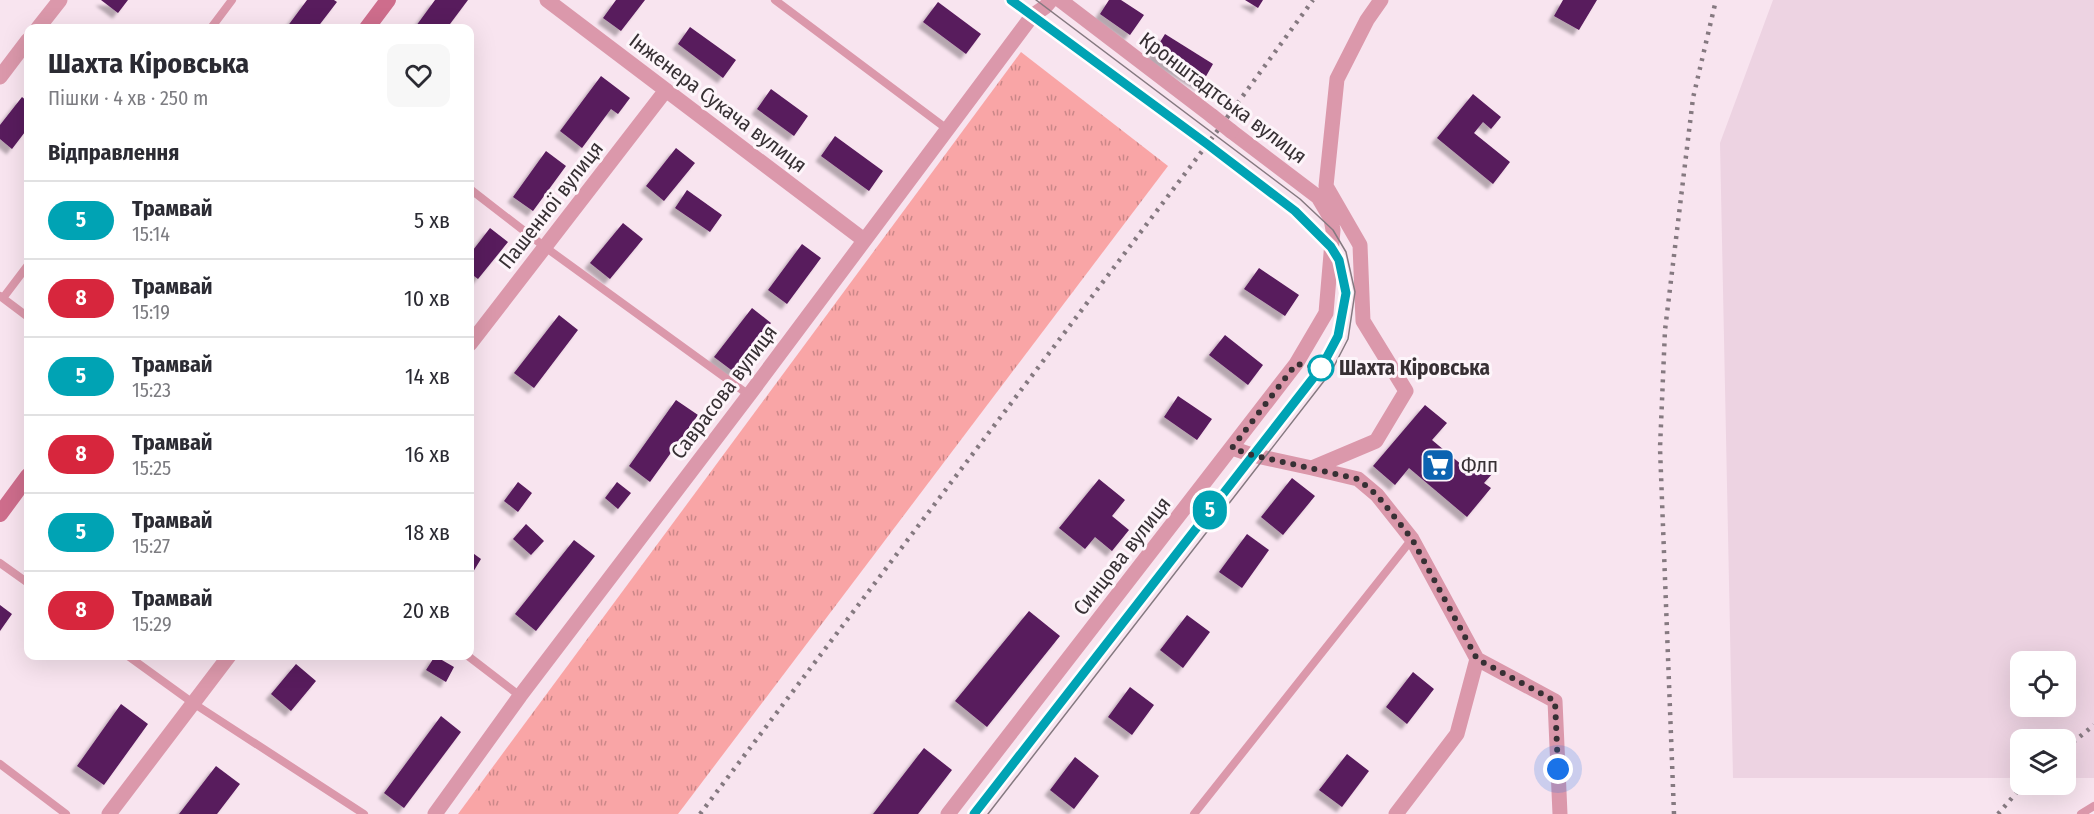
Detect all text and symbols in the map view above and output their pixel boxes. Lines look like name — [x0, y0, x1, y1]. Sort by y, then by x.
street label: Кронштадтська вулиця — [1134, 27, 1312, 169]
street label: Інженера Сукача вулиця — [624, 28, 812, 178]
button: heart — [387, 44, 450, 107]
text: Шахта Кіровська — [48, 47, 249, 80]
text: Пішки · 4 хв · 250 m — [48, 86, 209, 110]
street label: Пашенної вулиця — [493, 136, 609, 274]
text: Відправлення — [48, 139, 179, 166]
text: Трамвай — [132, 195, 213, 222]
text: 5 — [76, 207, 86, 233]
text: 5 хв — [414, 207, 450, 234]
text: 15:14 — [132, 222, 170, 246]
text: Трамвай — [132, 273, 213, 300]
text: 8 — [75, 285, 87, 311]
text: 10 хв — [404, 285, 450, 312]
text: 15:19 — [132, 300, 170, 324]
street label: Саврасова вулиця — [665, 320, 783, 464]
text: Трамвай — [132, 351, 213, 378]
marker: Шахта Кіровська — [1308, 355, 1334, 381]
place label: Шахта Кіровська — [1339, 355, 1490, 381]
text: 5 — [76, 363, 86, 389]
text: 14 хв — [405, 363, 450, 390]
text: 15:23 — [132, 378, 171, 402]
text: Трамвай — [132, 429, 213, 456]
text: 8 — [75, 441, 87, 467]
text: 16 хв — [405, 441, 450, 468]
supermarket icon: Флп — [1420, 447, 1456, 483]
place label: Флп — [1461, 452, 1498, 478]
text: 15:25 — [132, 456, 171, 480]
line badge: 5 — [1190, 490, 1230, 530]
street label: Синцова вулиця — [1068, 492, 1176, 620]
text: 5 — [1205, 497, 1215, 523]
text: Трамвай — [132, 507, 213, 534]
text: 5 — [76, 519, 86, 545]
text: 18 хв — [405, 519, 450, 546]
text: 15:27 — [132, 534, 170, 558]
text: Трамвай — [132, 585, 213, 612]
text: 8 — [75, 597, 87, 623]
text: 20 хв — [403, 597, 450, 624]
text: 15:29 — [132, 612, 172, 636]
map controls — [2010, 651, 2076, 795]
button: locate — [2010, 651, 2076, 717]
button: layers — [2010, 729, 2076, 795]
your location — [1543, 754, 1573, 784]

